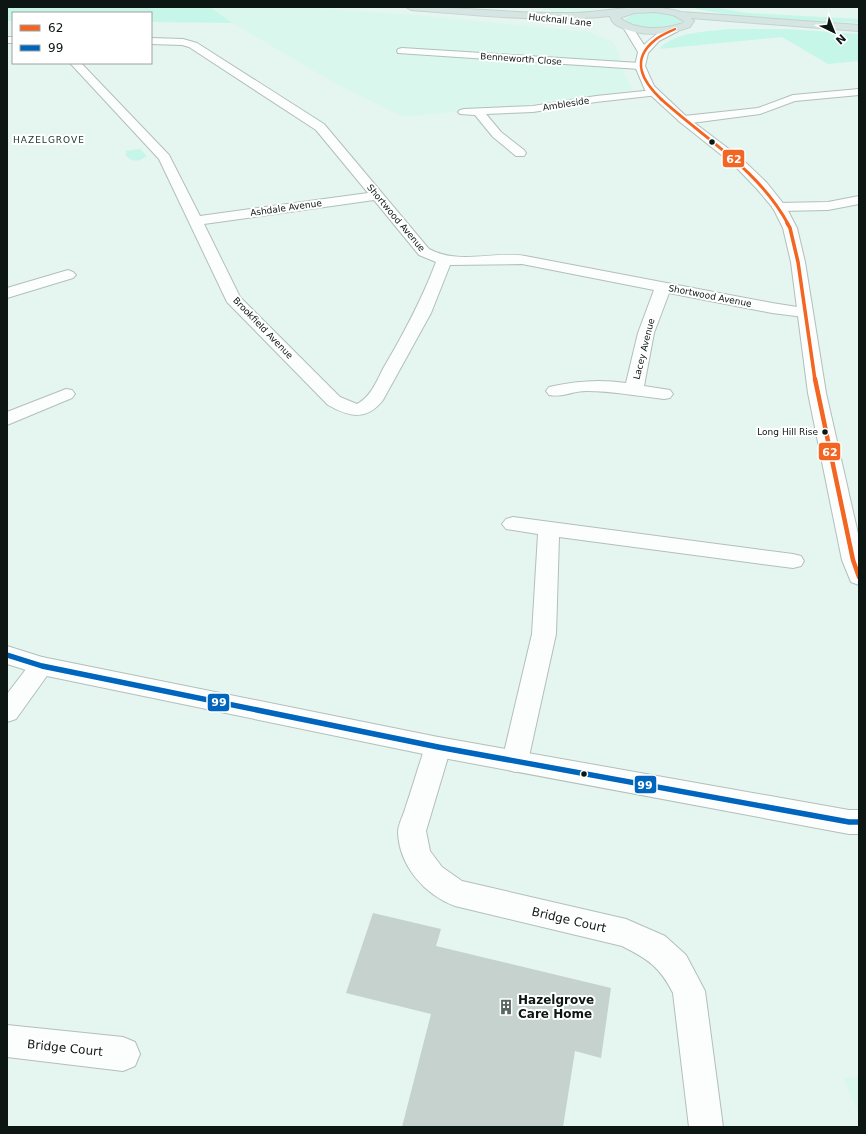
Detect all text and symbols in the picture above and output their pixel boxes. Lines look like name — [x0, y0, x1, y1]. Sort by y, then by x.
legend — [12, 12, 152, 64]
street label: Hucknall Lane — [528, 12, 593, 28]
north arrow — [814, 12, 854, 52]
text: 62 — [48, 21, 63, 35]
text: N — [833, 31, 848, 47]
text: 99 — [48, 41, 63, 55]
street label: Benneworth Close — [480, 51, 563, 67]
street label: Ambleside — [542, 95, 591, 113]
district label: HAZELGROVE — [13, 135, 85, 145]
unlabelled marker — [707, 137, 717, 147]
line badge: 62 — [722, 149, 745, 168]
text: 62 — [726, 153, 742, 166]
street label: Shortwood Avenue — [365, 182, 427, 254]
street label: Ashdale Avenue — [250, 198, 323, 218]
street label: Shortwood Avenue — [668, 283, 753, 309]
street label: Brookfield Avenue — [231, 295, 295, 361]
street label: Lacey Avenue — [632, 317, 657, 381]
place label: Long Hill Rise — [757, 427, 818, 437]
marker: Long Hill Rise — [820, 427, 830, 437]
line badge: 62 — [818, 442, 841, 461]
text: 62 — [822, 446, 838, 459]
line badge: 99 — [207, 693, 230, 712]
text: 99 — [211, 696, 227, 709]
unlabelled marker — [579, 769, 589, 779]
line badge: 99 — [634, 775, 657, 794]
text: 99 — [637, 779, 653, 792]
street label: Bridge Court — [530, 905, 608, 935]
place label: Hazelgrove Care Home — [518, 993, 594, 1021]
building icon: Hazelgrove Care Home — [497, 998, 515, 1016]
street label: Bridge Court — [27, 1037, 104, 1059]

